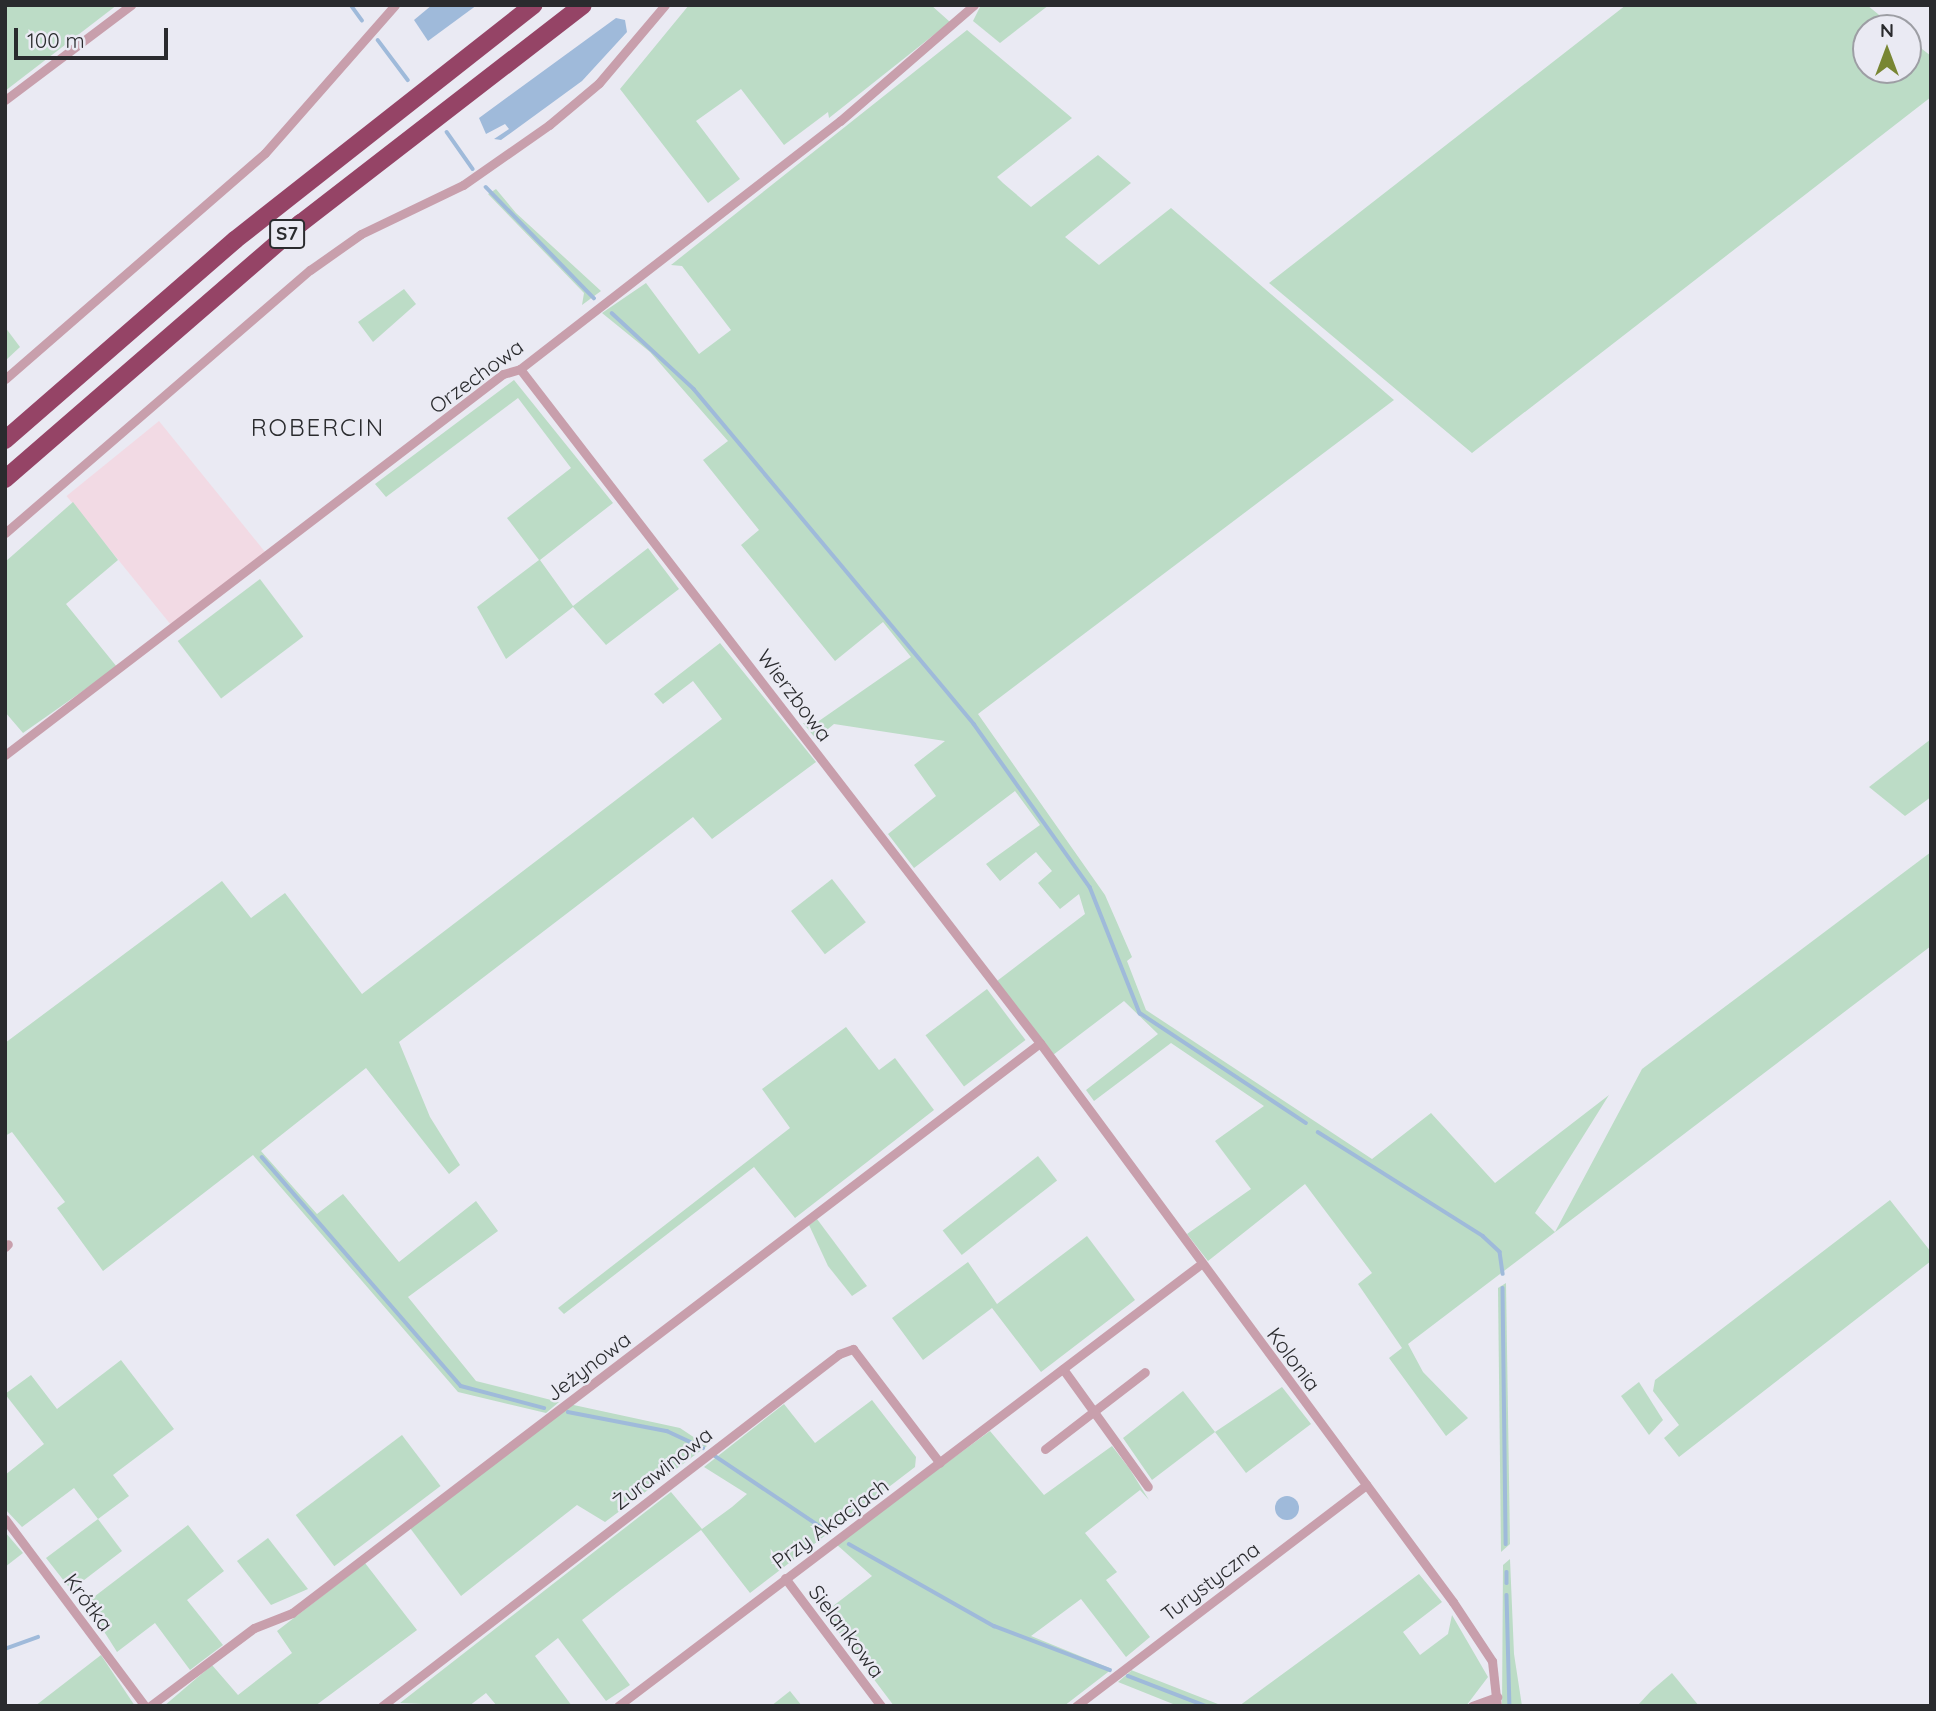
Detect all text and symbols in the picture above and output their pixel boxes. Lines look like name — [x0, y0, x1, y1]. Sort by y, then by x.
scale bar — [18, 14, 172, 58]
north arrow — [1852, 14, 1922, 84]
text: N — [1880, 18, 1894, 42]
text: 100 m — [27, 27, 85, 53]
road number: S7 — [268, 218, 306, 250]
street label: Orzechowa — [424, 333, 528, 419]
district label: ROBERCIN — [252, 414, 384, 442]
street label: Wierzbowa — [752, 644, 838, 746]
street label: Kolonia — [1262, 1322, 1326, 1396]
street label: Jeżynowa — [541, 1326, 635, 1406]
street label: Żurawinowa — [607, 1421, 717, 1515]
street label: Przy Akacjach — [767, 1472, 893, 1574]
street label: Turystyczna — [1156, 1536, 1264, 1626]
street label: Krótka — [59, 1568, 119, 1636]
street label: Sielankowa — [804, 1580, 890, 1682]

